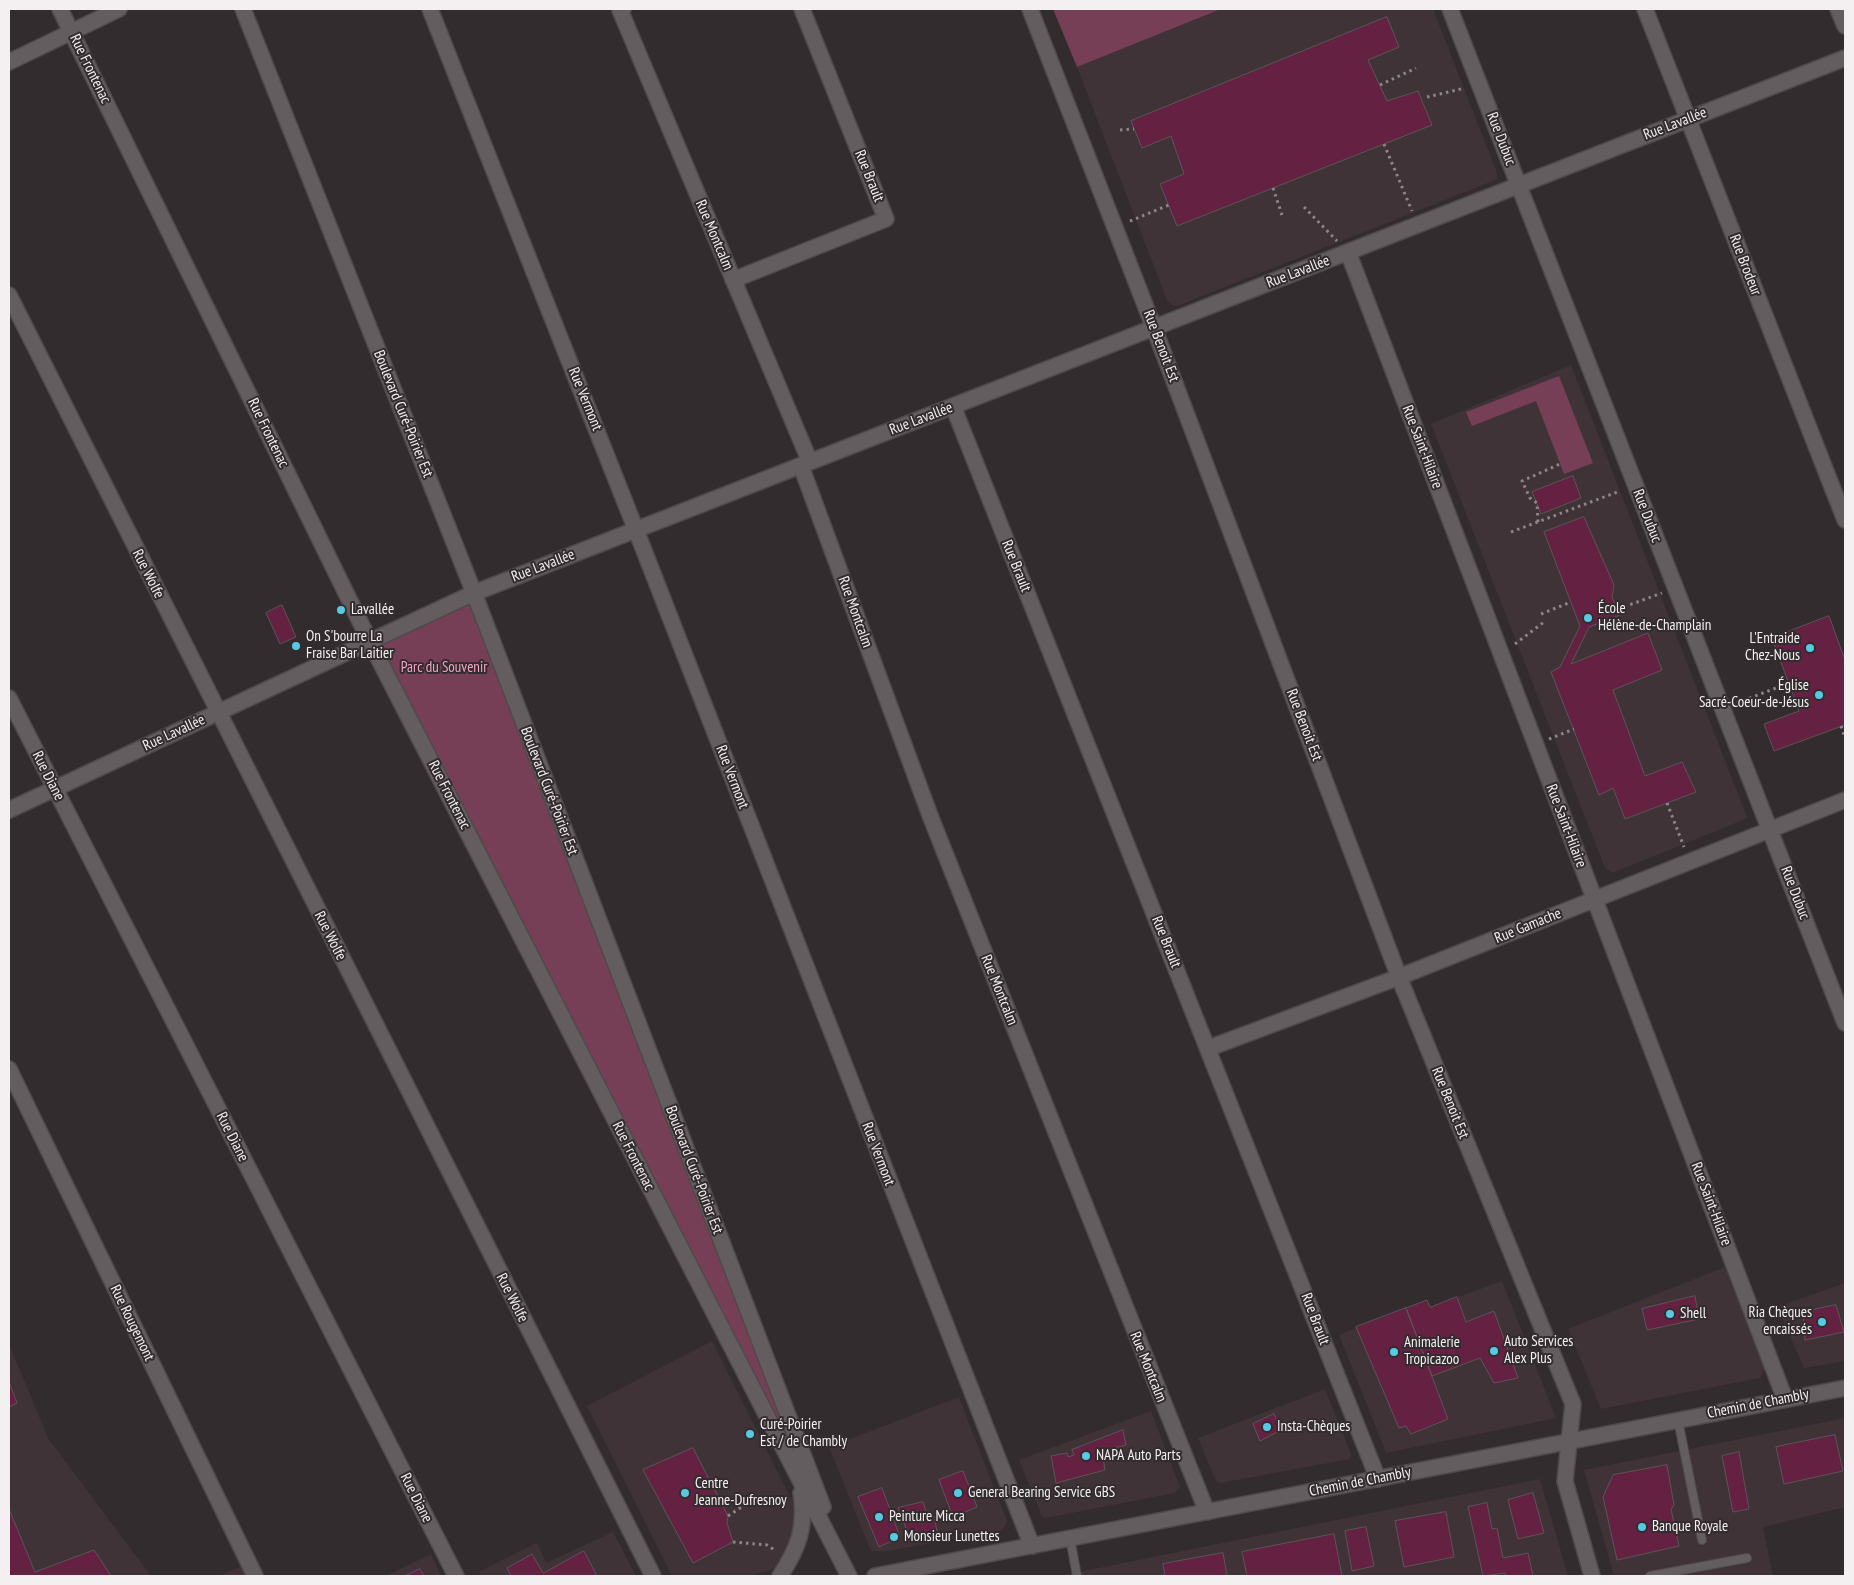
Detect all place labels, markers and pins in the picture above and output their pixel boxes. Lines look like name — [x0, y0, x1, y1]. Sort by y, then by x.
place label: École Hélène-de-Champlain — [1598, 600, 1711, 635]
place label: Lavallée — [351, 601, 394, 619]
marker: Lavallée — [335, 604, 347, 616]
marker: École Hélène-de-Champlain — [1582, 612, 1594, 624]
place label: On S'bourre La Fraise Bar Laitier — [306, 628, 393, 663]
place label: L'Entraide Chez-Nous — [1745, 630, 1800, 665]
marker: On S'bourre La Fraise Bar Laitier — [290, 640, 302, 652]
marker: L'Entraide Chez-Nous — [1804, 642, 1816, 654]
place label: Église Sacré-Coeur-de-Jésus — [1699, 677, 1809, 712]
marker: Église Sacré-Coeur-de-Jésus — [1813, 689, 1825, 701]
place label: Ria Chèques encaissés — [1749, 1304, 1812, 1339]
place label: Shell — [1680, 1305, 1706, 1323]
marker: Shell — [1664, 1308, 1676, 1320]
marker: Ria Chèques encaissés — [1816, 1316, 1828, 1328]
place label: Auto Services Alex Plus — [1504, 1333, 1573, 1368]
place label: Animalerie Tropicazoo — [1404, 1334, 1460, 1369]
marker: Auto Services Alex Plus — [1488, 1345, 1500, 1357]
marker: Animalerie Tropicazoo — [1388, 1346, 1400, 1358]
place label: Curé-Poirier Est / de Chambly — [760, 1416, 847, 1451]
place label: Insta-Chèques — [1277, 1418, 1350, 1436]
marker: Insta-Chèques — [1261, 1421, 1273, 1433]
marker: Curé-Poirier Est / de Chambly — [744, 1428, 756, 1440]
place label: NAPA Auto Parts — [1096, 1447, 1181, 1465]
marker: NAPA Auto Parts — [1080, 1450, 1092, 1462]
place label: Centre Jeanne-Dufresnoy — [695, 1475, 787, 1510]
place label: General Bearing Service GBS — [968, 1484, 1115, 1502]
marker: Centre Jeanne-Dufresnoy — [679, 1487, 691, 1499]
marker: General Bearing Service GBS — [952, 1487, 964, 1499]
place label: Peinture Micca — [889, 1508, 965, 1526]
marker: Peinture Micca — [873, 1511, 885, 1523]
place label: Banque Royale — [1652, 1518, 1728, 1536]
marker: Banque Royale — [1636, 1521, 1648, 1533]
place label: Monsieur Lunettes — [904, 1528, 1000, 1546]
marker: Monsieur Lunettes — [888, 1531, 900, 1543]

